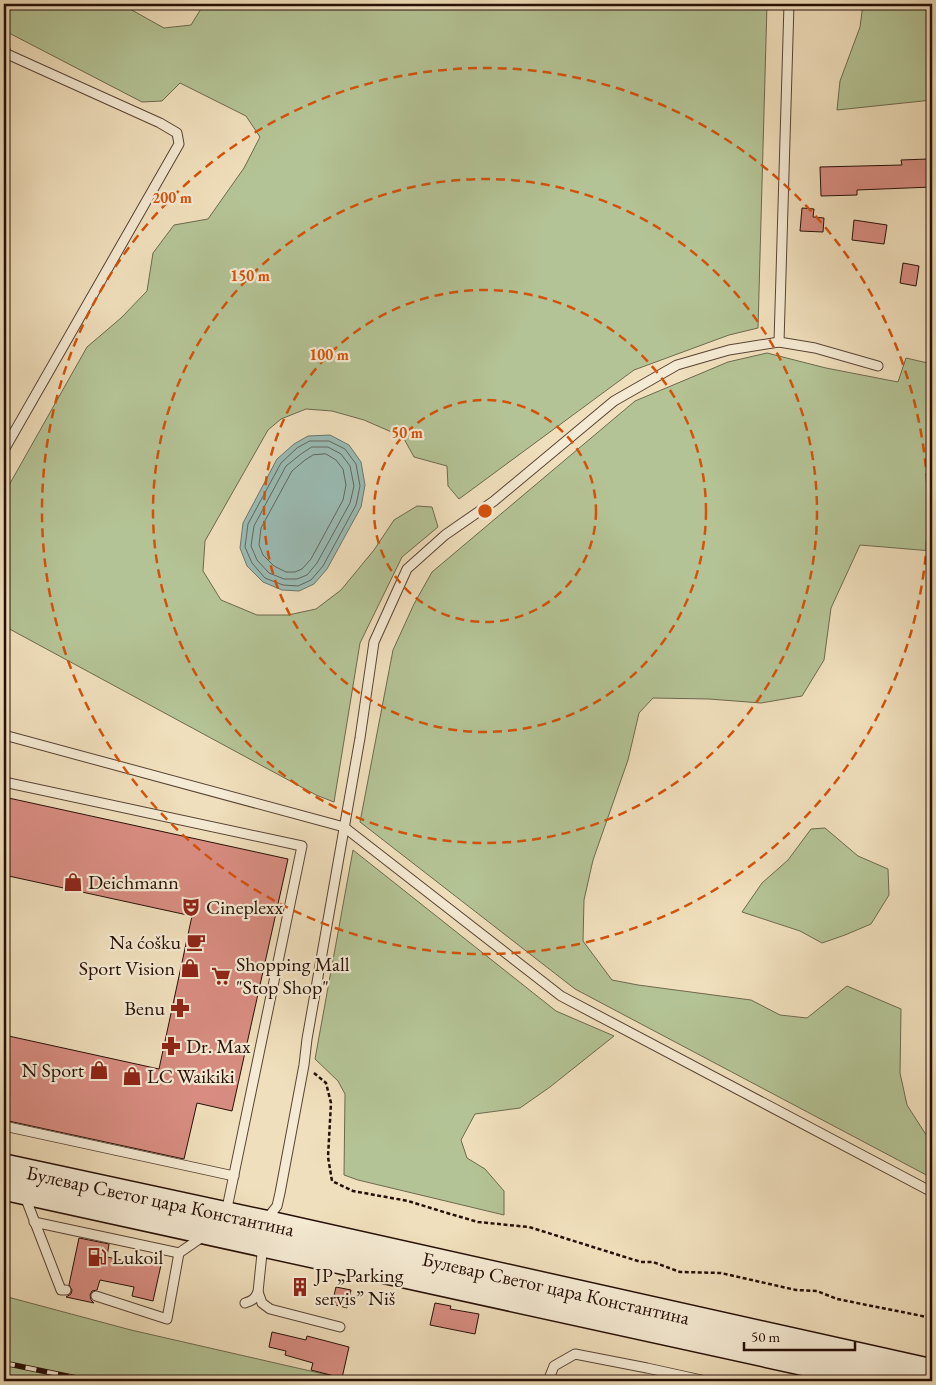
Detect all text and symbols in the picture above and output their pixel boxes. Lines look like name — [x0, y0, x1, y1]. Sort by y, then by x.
text: 200 m — [152, 188, 192, 207]
text: 150 m — [230, 266, 270, 285]
text: 100 m — [309, 345, 349, 364]
text: 50 m — [391, 423, 423, 442]
centre of rings — [476, 502, 494, 520]
place label: Deichmann — [88, 869, 179, 895]
shop icon: Deichmann — [62, 871, 84, 893]
place label: Cineplexx — [206, 894, 283, 920]
theatre icon: Cineplexx — [180, 896, 202, 918]
place label: Na ćošku — [109, 929, 181, 955]
cafe icon: Na ćošku — [185, 931, 207, 953]
place label: Shopping Mall "Stop Shop" — [236, 951, 350, 1000]
place label: Sport Vision — [79, 955, 175, 981]
shop icon: Sport Vision — [179, 957, 201, 979]
supermarket icon: Shopping Mall "Stop Shop" — [210, 965, 232, 987]
place label: Benu — [124, 995, 165, 1021]
pharmacy icon: Benu — [169, 997, 191, 1019]
place label: Dr. Max — [186, 1033, 251, 1059]
pharmacy icon: Dr. Max — [160, 1035, 182, 1057]
place label: N Sport — [22, 1057, 85, 1083]
shop icon: N Sport — [88, 1059, 110, 1081]
place label: LC Waikiki — [147, 1063, 235, 1089]
shop icon: LC Waikiki — [121, 1065, 143, 1087]
street label: Булевар Светог цара Константина — [24, 1159, 297, 1242]
place label: Lukoil — [112, 1244, 163, 1270]
fuel station icon: Lukoil — [86, 1246, 108, 1268]
street label: Булевар Светог цара Константина — [420, 1246, 692, 1331]
place label: JP „Parking servis” Niš — [313, 1262, 404, 1311]
building icon: JP „Parking servis” Niš — [289, 1276, 311, 1298]
scale bar — [744, 1320, 855, 1352]
text: 50 m — [751, 1327, 780, 1346]

